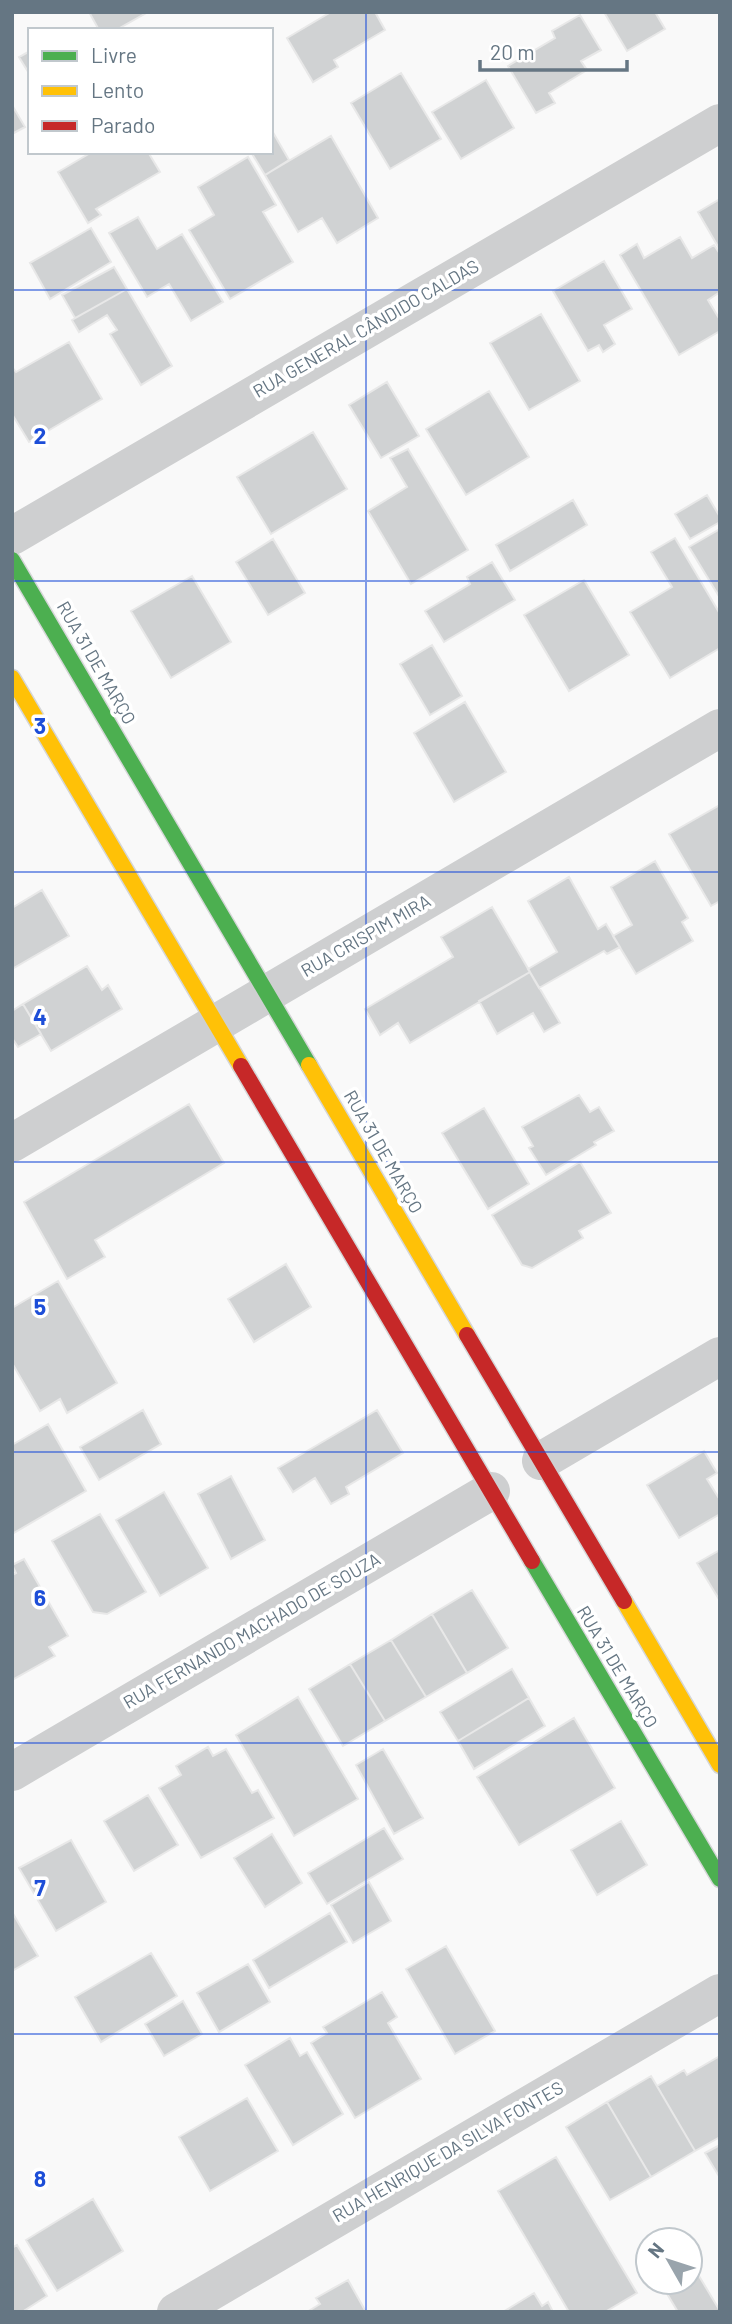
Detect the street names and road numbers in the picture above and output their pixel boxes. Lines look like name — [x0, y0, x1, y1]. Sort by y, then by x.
street label: RUA GENERAL CÂNDIDO CALDAS — [249, 254, 482, 402]
street label: RUA 31 DE MARÇO — [53, 597, 141, 728]
street label: RUA CRISPIM MIRA — [297, 889, 434, 981]
street label: RUA 31 DE MARÇO — [340, 1086, 428, 1217]
street label: RUA FERNANDO MACHADO DE SOUZA — [119, 1547, 384, 1713]
street label: RUA 31 DE MARÇO — [573, 1601, 663, 1732]
street label: RUA HENRIQUE DA SILVA FONTES — [328, 2076, 567, 2226]

